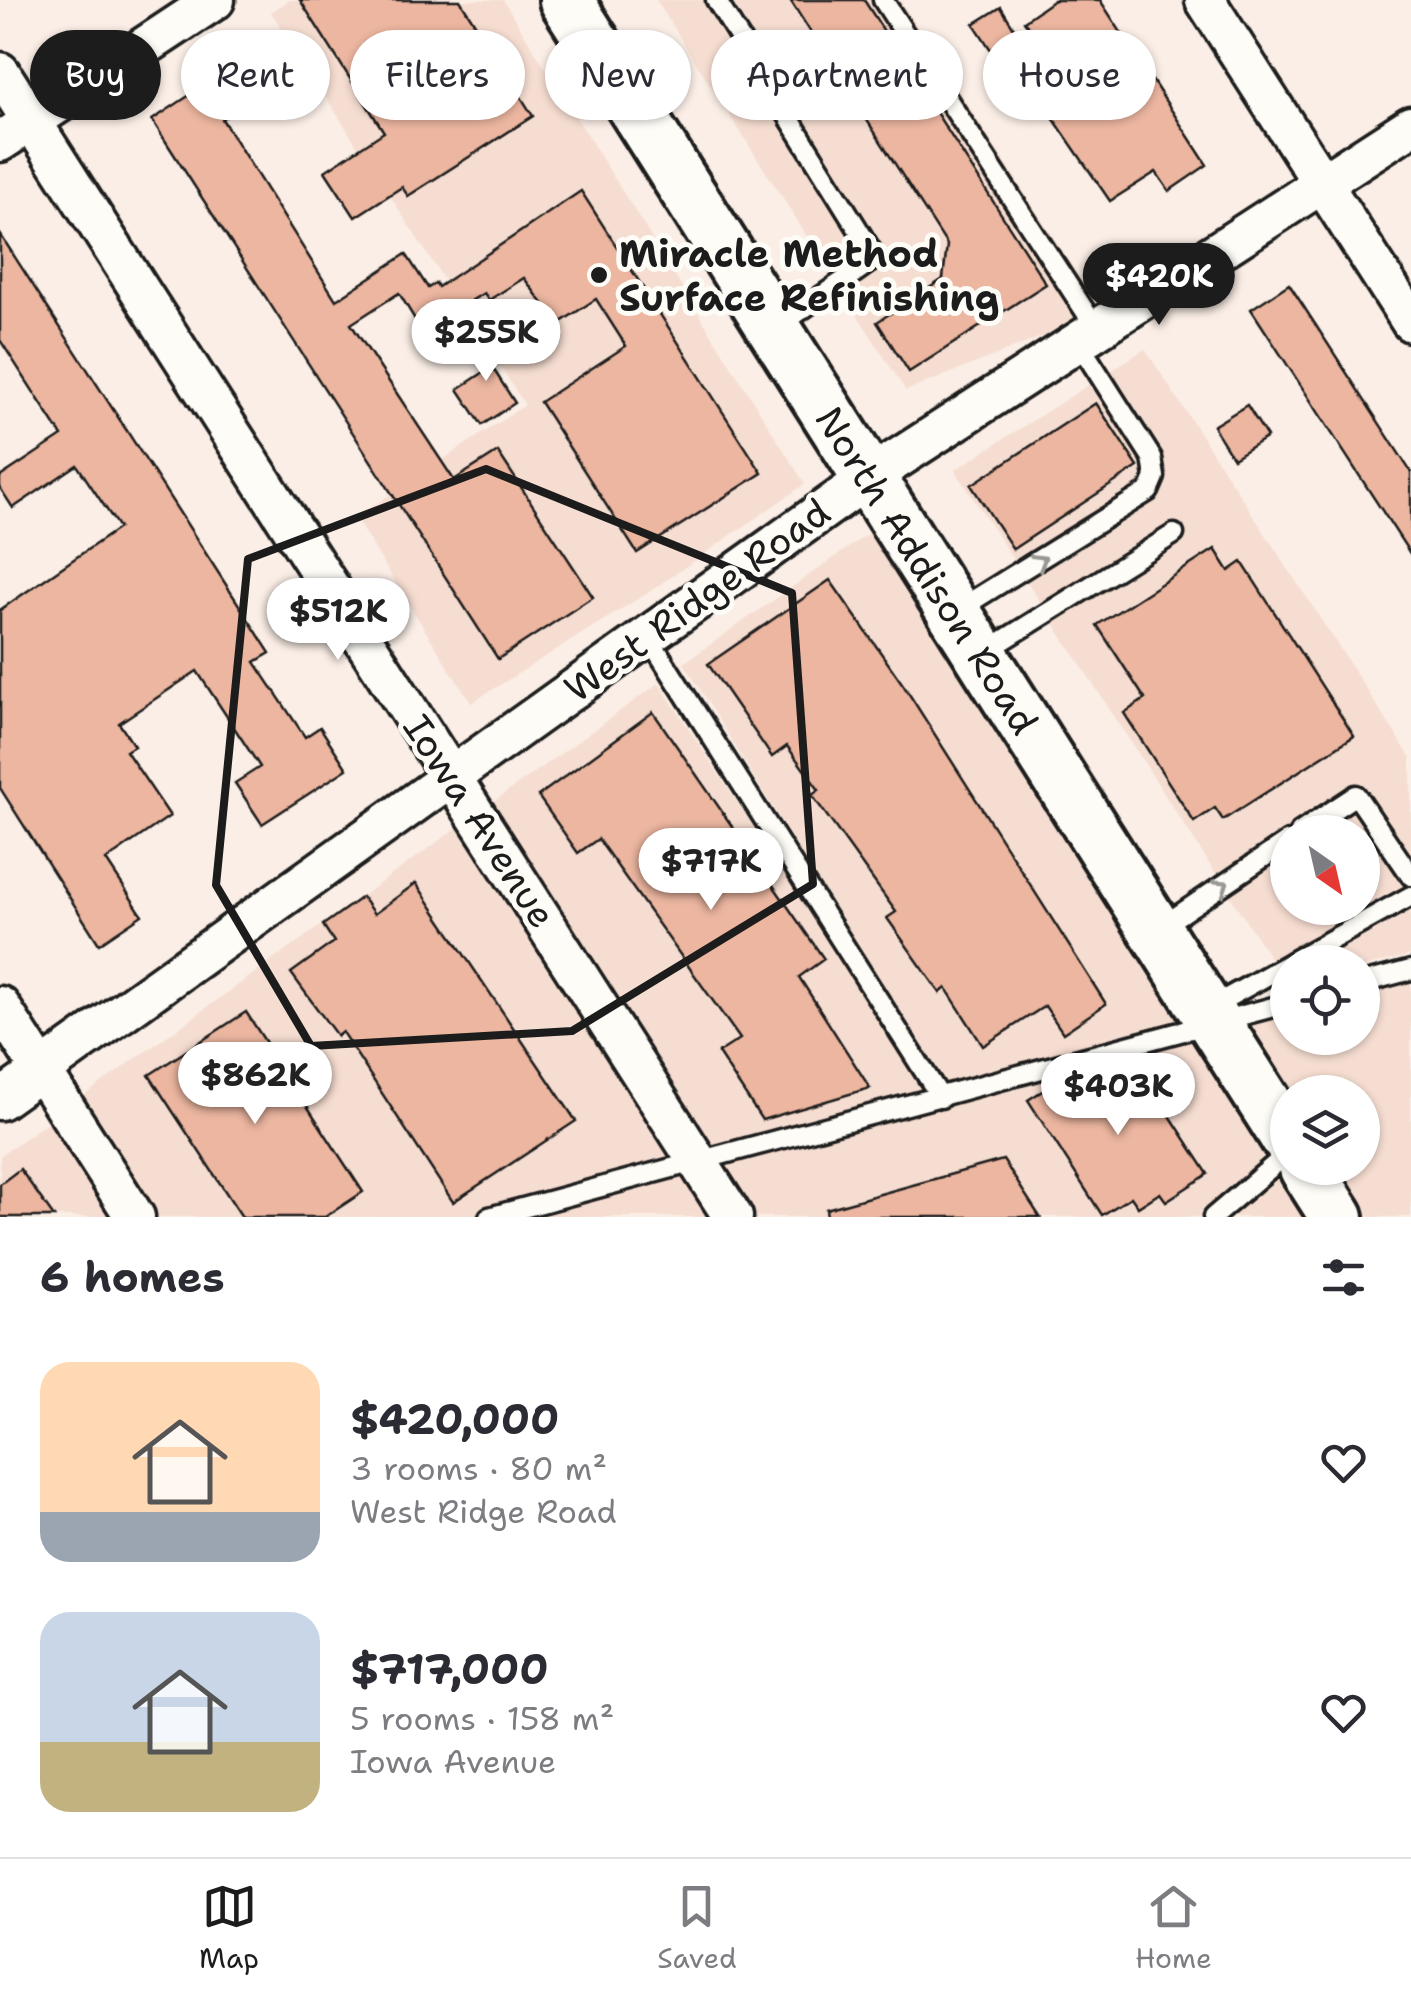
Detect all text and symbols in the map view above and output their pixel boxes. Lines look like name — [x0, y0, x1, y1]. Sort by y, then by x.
chip: Buy — [30, 30, 161, 120]
chip: Rent — [181, 30, 330, 120]
chip: Filters — [350, 30, 525, 120]
chip: New — [545, 30, 691, 120]
chip: Apartment — [711, 30, 963, 120]
chip: House — [983, 30, 1156, 120]
place label: Miracle Method Surface Refinishing — [619, 228, 999, 323]
pin: $420K — [1089, 243, 1229, 328]
text: $420K — [1105, 254, 1213, 297]
marker: Miracle Method Surface Refinishing — [588, 264, 610, 286]
pin: $255K — [416, 299, 556, 384]
text: $255K — [433, 310, 539, 353]
street label: North Addison Road — [804, 396, 1050, 744]
street label: West Ridge Road — [554, 486, 840, 714]
one-way arrow — [1029, 554, 1047, 573]
pin: $512K — [268, 578, 408, 663]
text: $512K — [289, 589, 387, 632]
street label: Iowa Avenue — [392, 704, 568, 938]
north arrow — [1270, 815, 1380, 925]
map controls — [1270, 815, 1380, 1185]
pin: $717K — [641, 828, 781, 913]
text: $717K — [661, 839, 761, 882]
one-way arrow — [1211, 880, 1229, 898]
button: locate — [1270, 945, 1380, 1055]
pin: $862K — [185, 1042, 325, 1127]
text: $862K — [200, 1053, 310, 1096]
pin: $403K — [1048, 1053, 1188, 1138]
text: $403K — [1063, 1064, 1173, 1107]
button: layers — [1270, 1075, 1380, 1185]
text: 6 homes — [40, 1249, 225, 1305]
icon: filters — [1316, 1250, 1371, 1305]
text: $420,000 — [350, 1391, 559, 1447]
icon: home — [120, 1402, 240, 1522]
icon: heart — [1316, 1435, 1371, 1490]
text: 3 rooms · 80 m² — [350, 1447, 607, 1490]
text: West Ridge Road — [350, 1490, 617, 1533]
text: $717,000 — [350, 1641, 549, 1697]
icon: home — [120, 1652, 240, 1772]
icon: heart — [1316, 1685, 1371, 1740]
text: 5 rooms · 158 m² — [350, 1697, 614, 1740]
text: Iowa Avenue — [350, 1740, 556, 1783]
tab: Map — [199, 1879, 259, 1977]
tab: Saved — [657, 1879, 737, 1977]
tab: Home — [1135, 1879, 1212, 1977]

